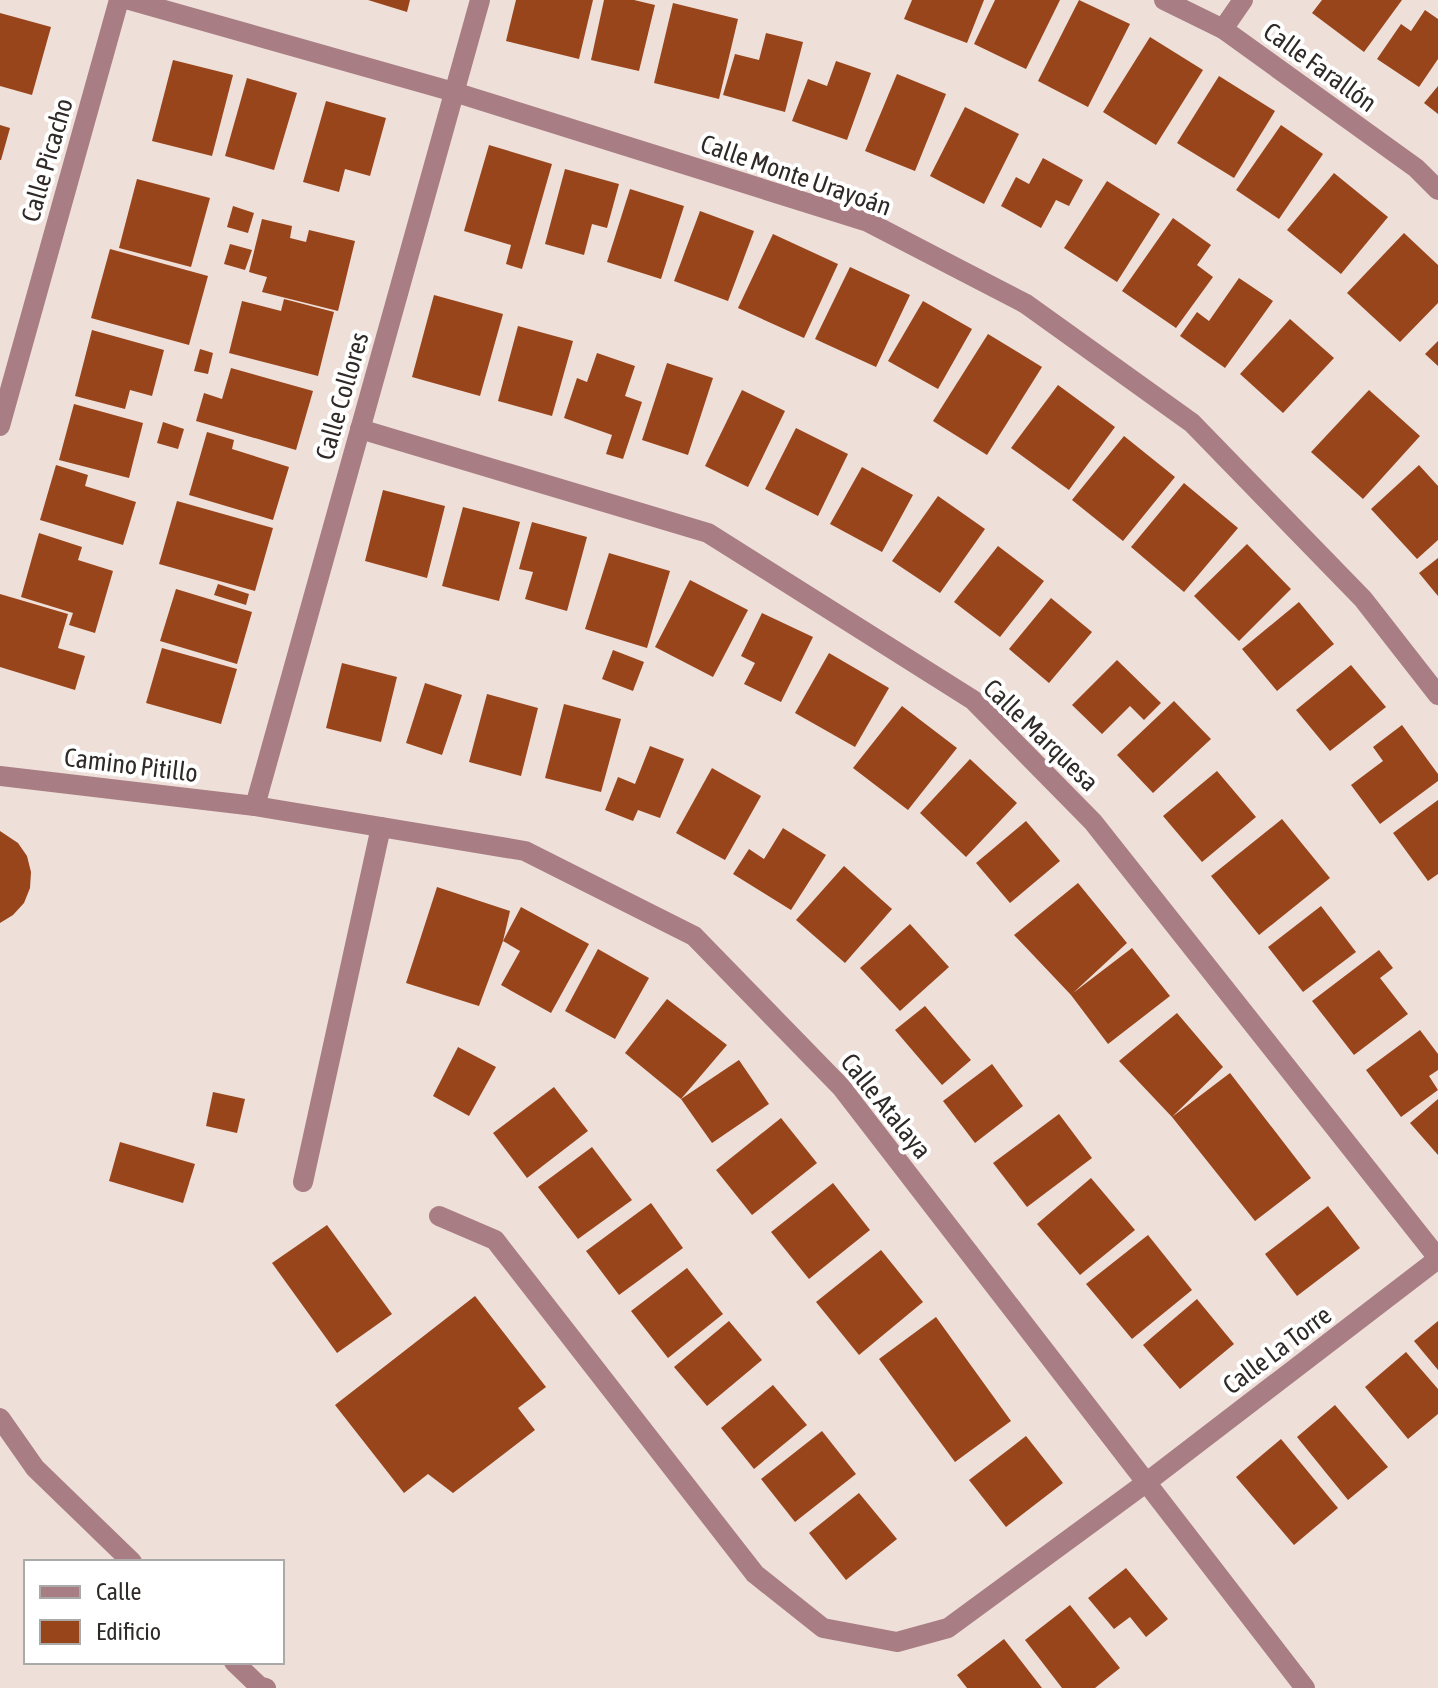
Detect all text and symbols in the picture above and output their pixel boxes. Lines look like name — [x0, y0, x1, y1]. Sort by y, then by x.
street label: Calle Farallón — [1258, 16, 1382, 118]
street label: Calle Picacho — [15, 95, 79, 225]
street label: Calle Monte Urayoán — [697, 128, 895, 222]
street label: Calle Collores — [310, 329, 374, 463]
street label: Calle Marquesa — [977, 673, 1105, 797]
street label: Camino Pitillo — [63, 742, 199, 788]
street label: Calle Atalaya — [835, 1047, 937, 1165]
street label: Calle La Torre — [1217, 1300, 1337, 1400]
legend — [24, 1560, 284, 1664]
text: Calle — [96, 1578, 141, 1605]
text: Edificio — [96, 1618, 161, 1645]

